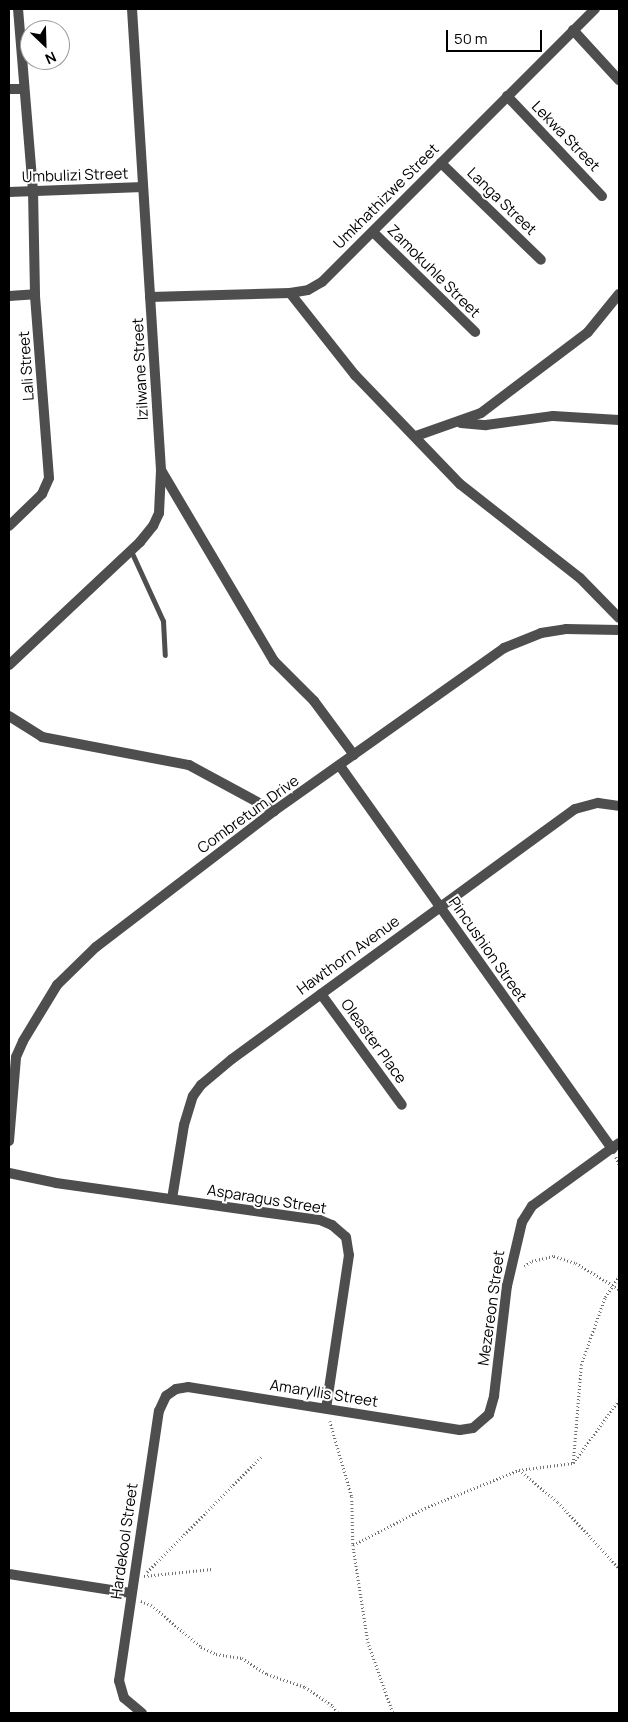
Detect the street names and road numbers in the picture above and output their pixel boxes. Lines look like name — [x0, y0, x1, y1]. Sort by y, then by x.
street label: Lekwa Street — [528, 97, 604, 175]
street label: Umkhathizwe Street — [330, 140, 442, 252]
street label: Umbulizi Street — [21, 164, 129, 186]
street label: Langa Street — [464, 164, 540, 238]
street label: Zamokuhle Street — [384, 221, 484, 321]
street label: Izilwane Street — [128, 317, 152, 421]
street label: Lali Street — [15, 330, 37, 402]
street label: Combretum Drive — [194, 771, 302, 857]
street label: Pincushion Street — [445, 893, 531, 1005]
street label: Hawthorn Avenue — [293, 912, 403, 998]
street label: Oleaster Place — [337, 995, 411, 1087]
street label: Asparagus Street — [206, 1181, 328, 1217]
street label: Mezereon Street — [474, 1249, 508, 1367]
street label: Amaryllis Street — [269, 1376, 379, 1410]
street label: Hardekool Street — [107, 1482, 141, 1600]

